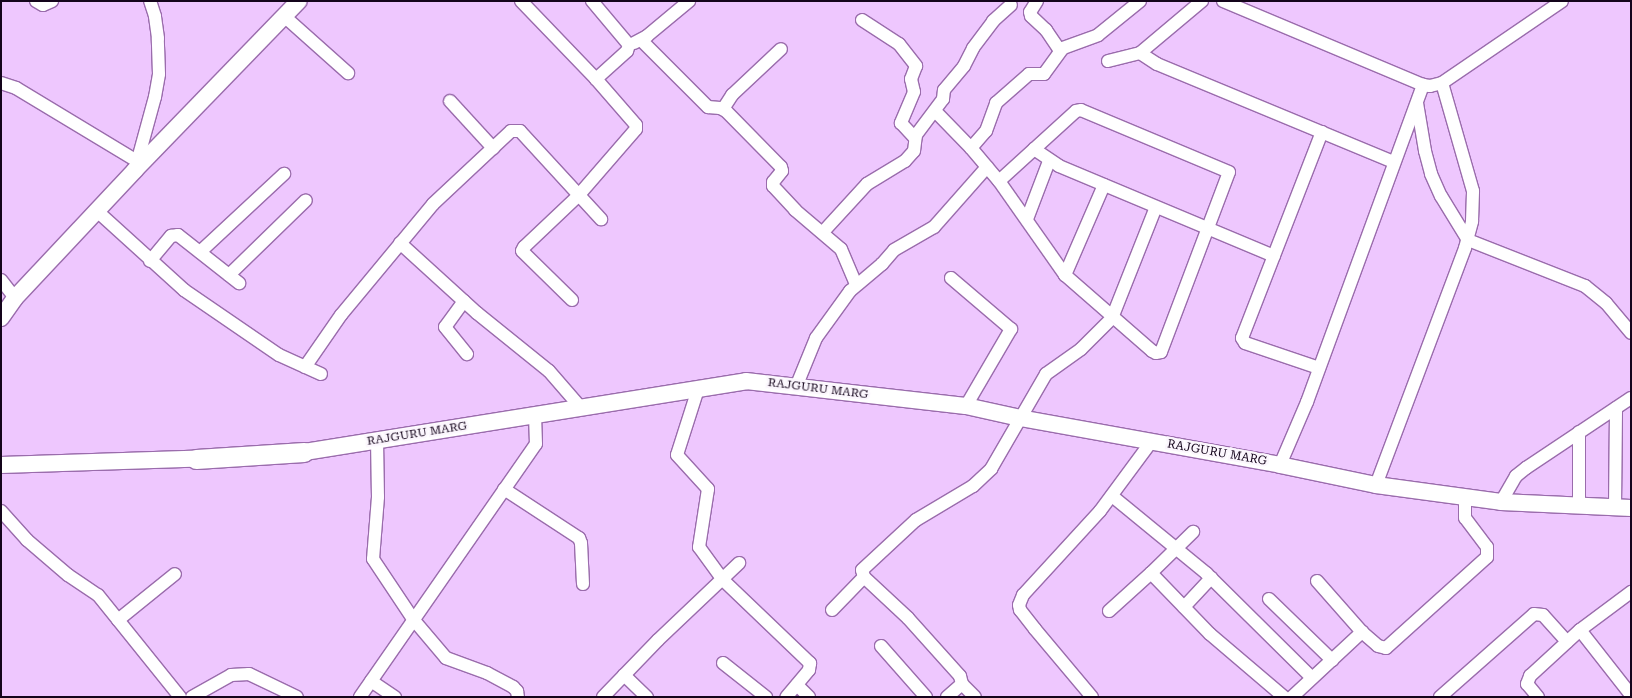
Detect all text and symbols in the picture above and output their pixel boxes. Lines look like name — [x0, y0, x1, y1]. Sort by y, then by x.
street label: RAJGURU MARG — [767, 376, 869, 402]
street label: RAJGURU MARG — [366, 419, 468, 449]
street label: RAJGURU MARG — [1166, 437, 1268, 469]

